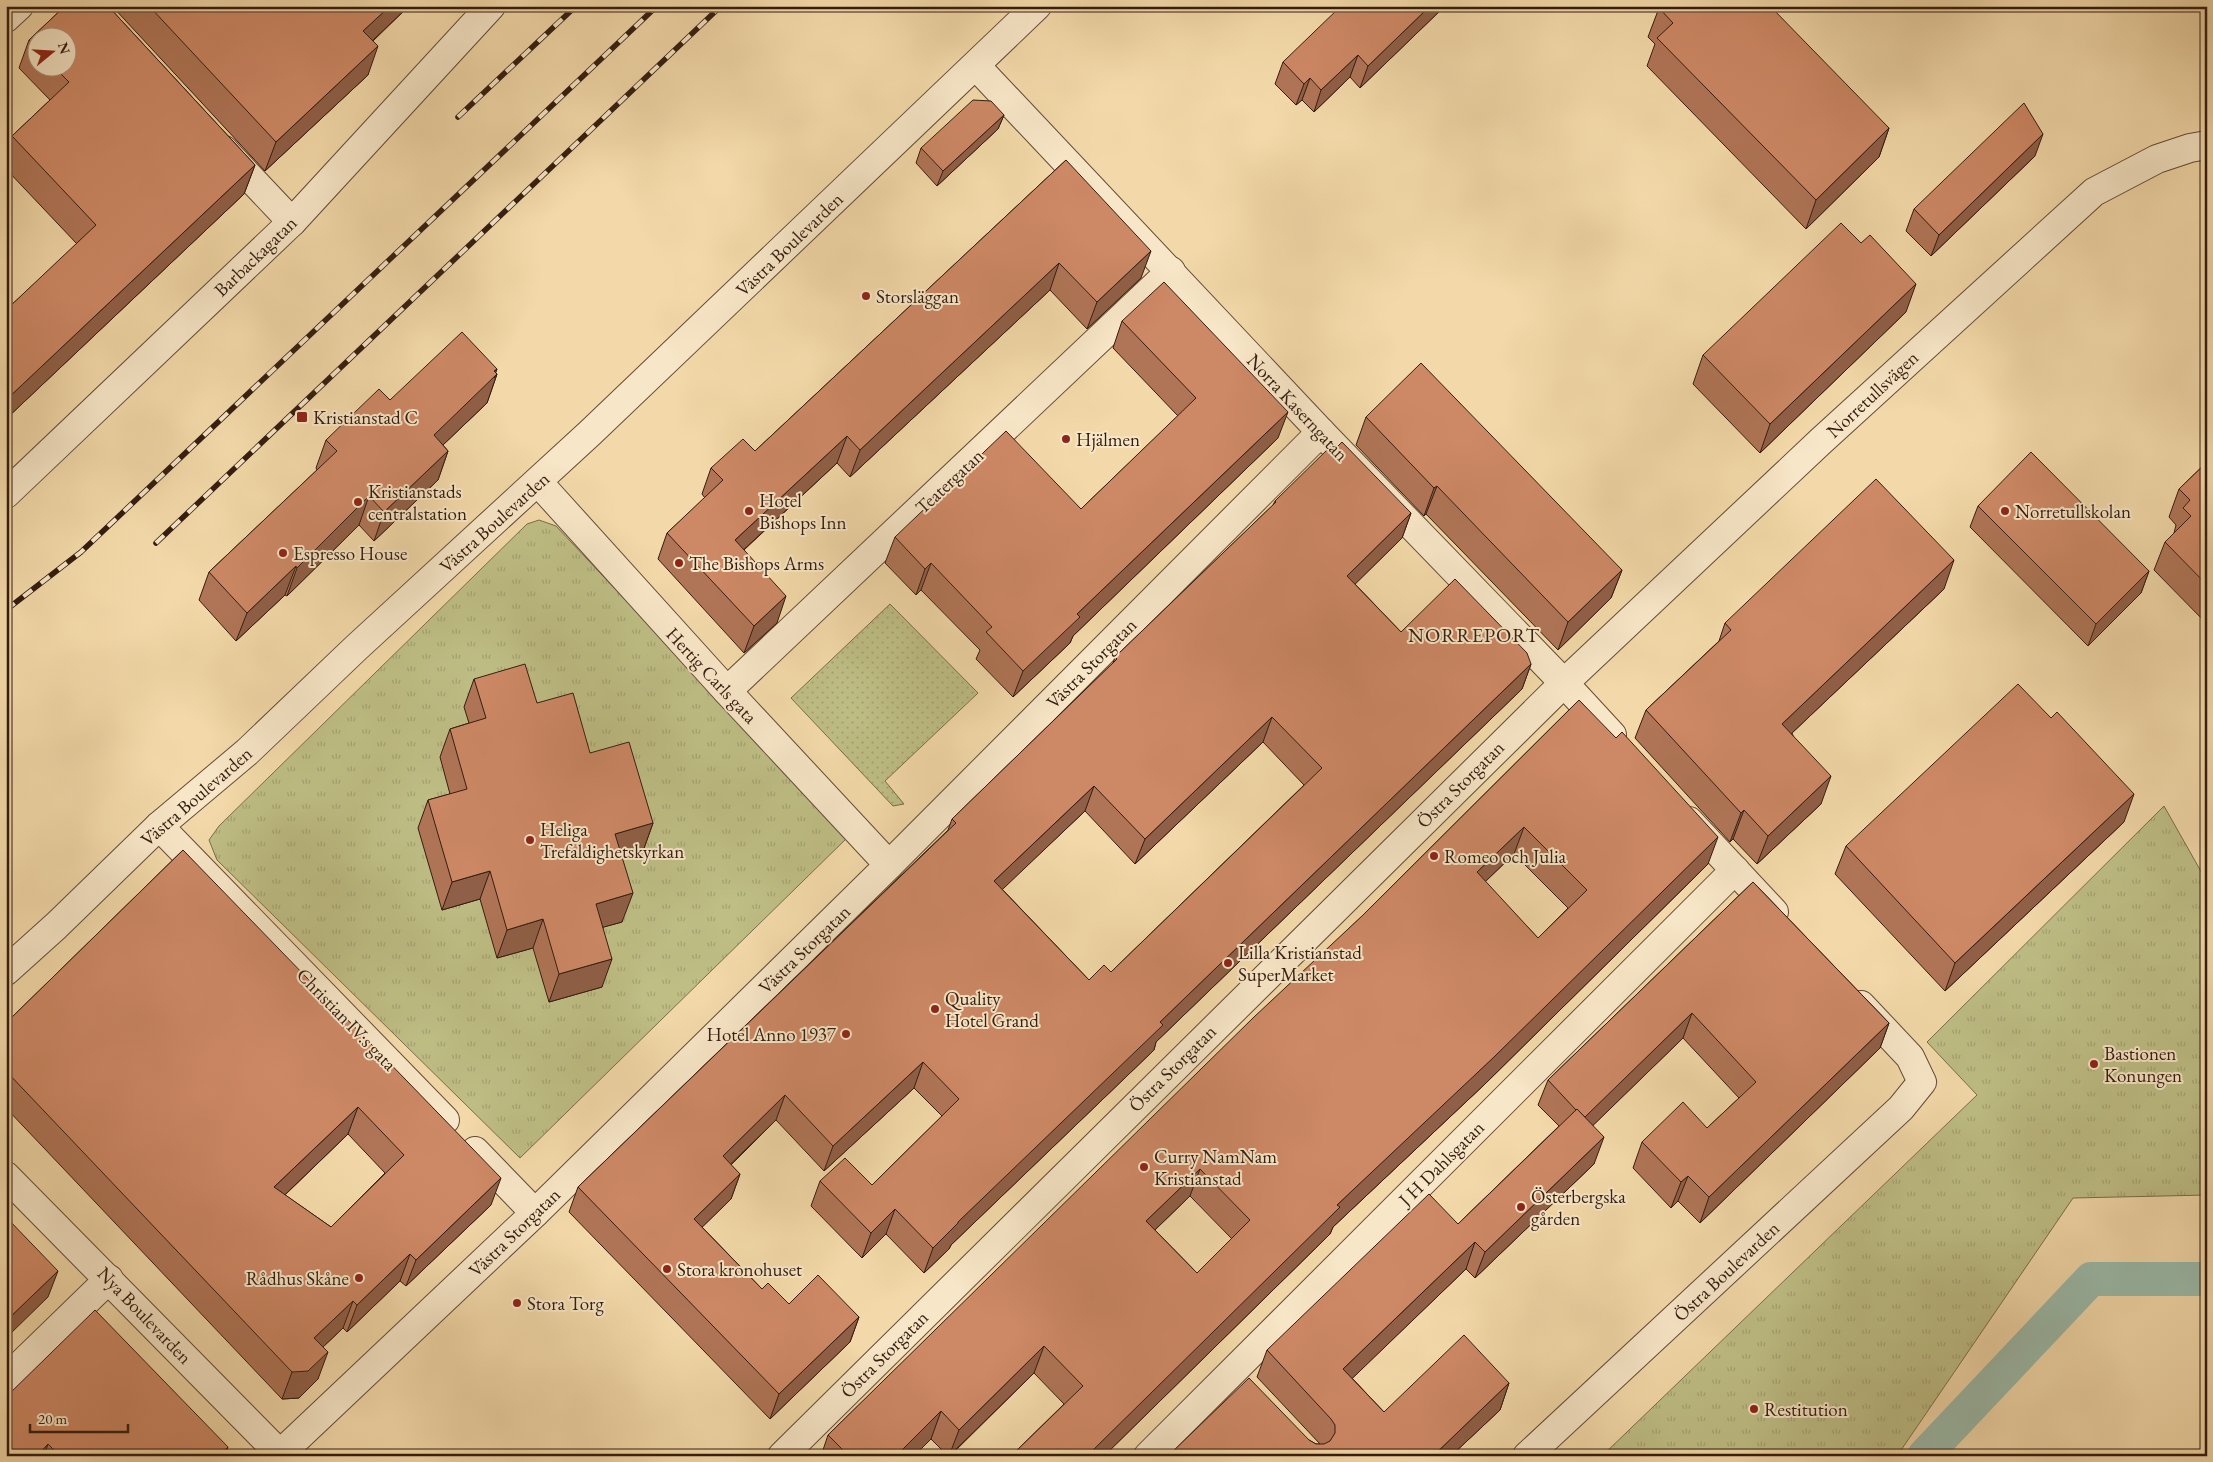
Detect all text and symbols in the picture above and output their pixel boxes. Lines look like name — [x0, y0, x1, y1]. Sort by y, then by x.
north arrow — [28, 28, 78, 78]
text: N — [54, 40, 75, 57]
street label: Västra Boulevarden — [730, 187, 848, 302]
street label: Barbackagatan — [209, 211, 302, 302]
place label: Storsläggan — [876, 284, 959, 309]
marker: Storsläggan — [860, 290, 872, 302]
street label: Norretullsvägen — [1821, 345, 1924, 443]
street label: Norra Kaserngatan — [1241, 348, 1354, 466]
place label: Kristianstad C — [313, 405, 418, 430]
marker: Kristianstad C — [295, 410, 309, 424]
place label: Hjälmen — [1076, 427, 1140, 452]
marker: Hjälmen — [1060, 433, 1072, 445]
street label: Teatergatan — [910, 443, 989, 519]
street label: Västra Boulevarden — [434, 466, 555, 578]
place label: Kristianstads centralstation — [368, 479, 467, 526]
place label: Hotel Bishops Inn — [759, 488, 846, 535]
marker: Kristianstads centralstation — [352, 496, 364, 508]
place label: Norretullskolan — [2015, 499, 2131, 524]
marker: Hotel Bishops Inn — [743, 505, 755, 517]
marker: Norretullskolan — [1999, 505, 2011, 517]
place label: Espresso House — [293, 541, 407, 566]
marker: Espresso House — [277, 547, 289, 559]
place label: The Bishops Arms — [689, 551, 824, 576]
marker: The Bishops Arms — [673, 557, 685, 569]
street label: Västra Storgatan — [1041, 613, 1142, 714]
street label: Hertig Carls gata — [661, 622, 763, 729]
district label: NORREPORT — [1408, 622, 1540, 648]
street label: Östra Storgatan — [1411, 735, 1510, 834]
street label: Västra Boulevarden — [135, 741, 257, 852]
place label: Heliga Trefaldighetskyrkan — [540, 817, 684, 864]
marker: Heliga Trefaldighetskyrkan — [524, 834, 536, 846]
place label: Romeo och Julia — [1444, 844, 1567, 869]
marker: Romeo och Julia — [1428, 850, 1440, 862]
street label: Västra Storgatan — [753, 899, 856, 999]
place label: Lilla Kristianstad SuperMarket — [1238, 940, 1362, 987]
marker: Lilla Kristianstad SuperMarket — [1222, 957, 1234, 969]
street label: Christian IV:s gata — [291, 963, 402, 1076]
place label: Quality Hotel Grand — [945, 986, 1039, 1033]
marker: Quality Hotel Grand — [929, 1003, 941, 1015]
street label: Östra Storgatan — [1123, 1019, 1222, 1118]
place label: Hotel Anno 1937 — [707, 1022, 837, 1047]
marker: Hotel Anno 1937 — [840, 1028, 852, 1040]
place label: Bastionen Konungen — [2104, 1041, 2182, 1088]
marker: Bastionen Konungen — [2088, 1058, 2100, 1070]
street label: J H Dahlsgatan — [1392, 1115, 1490, 1213]
place label: Curry NamNam Kristianstad — [1154, 1144, 1277, 1191]
marker: Curry NamNam Kristianstad — [1138, 1161, 1150, 1173]
street label: Västra Storgatan — [463, 1182, 566, 1282]
place label: Österbergska gården — [1531, 1184, 1626, 1231]
marker: Österbergska gården — [1515, 1201, 1527, 1213]
street label: Östra Boulevarden — [1668, 1216, 1785, 1327]
place label: Stora kronohuset — [677, 1257, 802, 1282]
street label: Nya Boulevarden — [92, 1261, 197, 1369]
marker: Stora kronohuset — [661, 1263, 673, 1275]
place label: Rådhus Skåne — [246, 1266, 349, 1291]
marker: Rådhus Skåne — [353, 1272, 365, 1284]
place label: Stora Torg — [527, 1291, 604, 1316]
marker: Stora Torg — [511, 1297, 523, 1309]
street label: Östra Storgatan — [835, 1305, 934, 1404]
place label: Restitution — [1764, 1397, 1848, 1422]
scale bar — [30, 1402, 128, 1434]
marker: Restitution — [1748, 1403, 1760, 1415]
text: 20 m — [38, 1409, 67, 1428]

